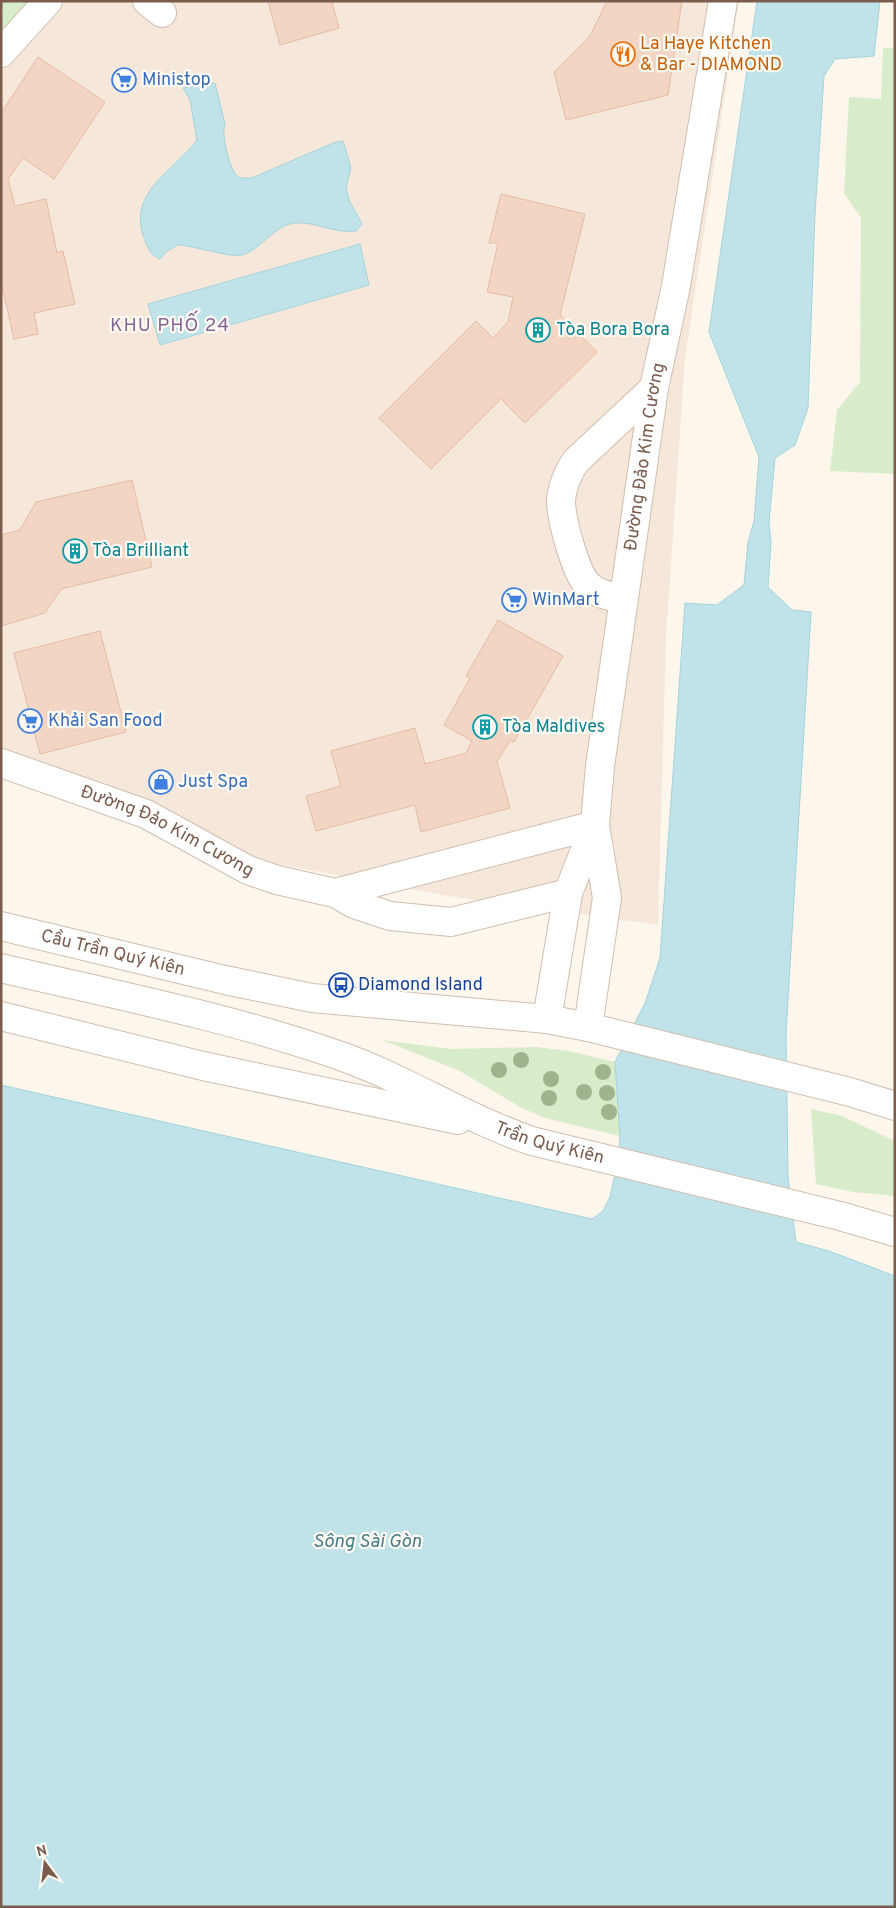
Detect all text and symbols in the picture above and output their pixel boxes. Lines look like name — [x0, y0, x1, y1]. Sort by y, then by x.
place label: La Haye Kitchen & Bar - DIAMOND — [640, 33, 782, 77]
restaurant icon: La Haye Kitchen & Bar - DIAMOND — [610, 41, 636, 67]
supermarket icon: Ministop — [111, 67, 137, 93]
place label: Ministop — [142, 69, 211, 92]
district label: KHU PHỐ 24 — [110, 310, 230, 338]
building icon: Tòa Bora Bora — [525, 317, 551, 343]
place label: Tòa Bora Bora — [556, 319, 670, 342]
street label: Đường Đảo Kim Cương — [619, 361, 671, 552]
building icon: Tòa Brilliant — [62, 538, 88, 564]
place label: Tòa Brilliant — [92, 540, 189, 563]
supermarket icon: WinMart — [501, 587, 527, 613]
place label: WinMart — [532, 589, 600, 612]
supermarket icon: Khải San Food — [17, 708, 43, 734]
place label: Khải San Food — [48, 710, 163, 733]
building icon: Tòa Maldives — [472, 714, 498, 740]
place label: Tòa Maldives — [502, 716, 605, 739]
shop icon: Just Spa — [148, 769, 174, 795]
place label: Just Spa — [178, 771, 248, 794]
street label: Đường Đảo Kim Cương — [77, 780, 258, 882]
street label: Cầu Trần Quý Kiên — [38, 924, 187, 981]
bus stop icon: Diamond Island — [328, 972, 354, 998]
place label: Diamond Island — [358, 974, 483, 997]
street label: Trần Quý Kiên — [491, 1116, 606, 1170]
water label: Sông Sài Gòn — [313, 1530, 422, 1554]
north arrow — [20, 1838, 70, 1888]
text: N — [35, 1842, 49, 1861]

